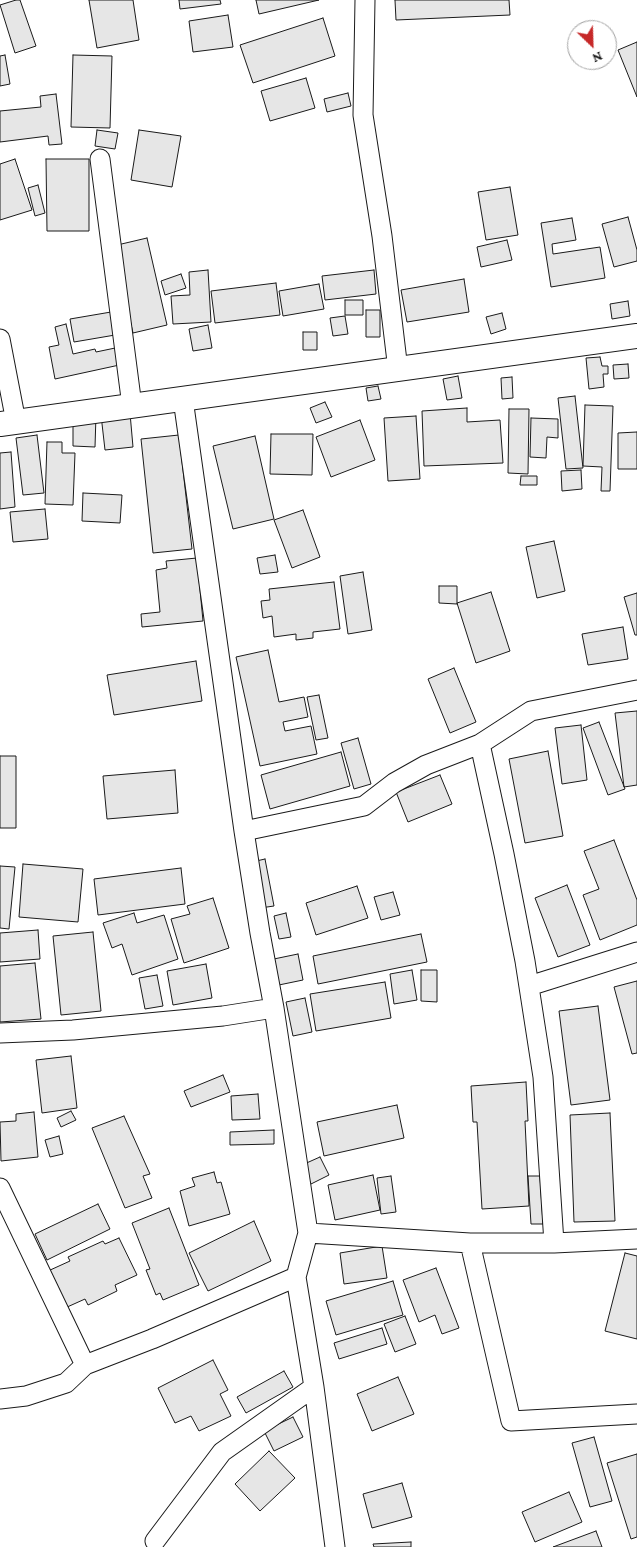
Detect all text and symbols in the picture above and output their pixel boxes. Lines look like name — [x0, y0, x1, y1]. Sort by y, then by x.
north arrow — [567, 20, 617, 70]
text: N — [590, 49, 605, 67]

